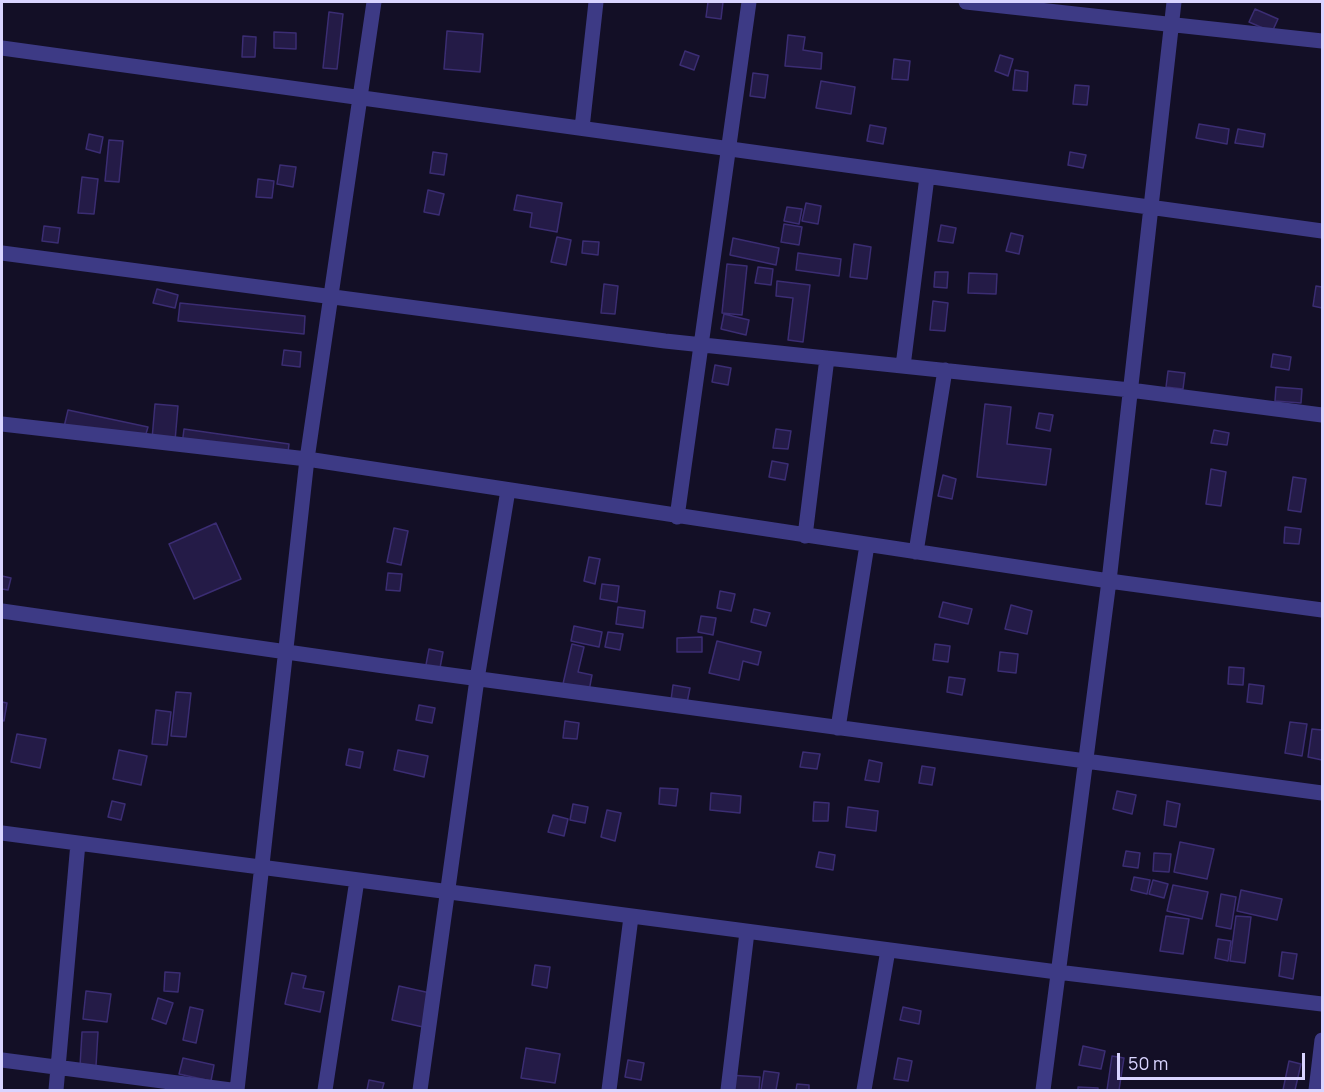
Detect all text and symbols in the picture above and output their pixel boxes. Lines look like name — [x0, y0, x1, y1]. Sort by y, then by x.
scale bar — [1120, 1041, 1308, 1079]
text: 50 m — [1128, 1051, 1168, 1075]

